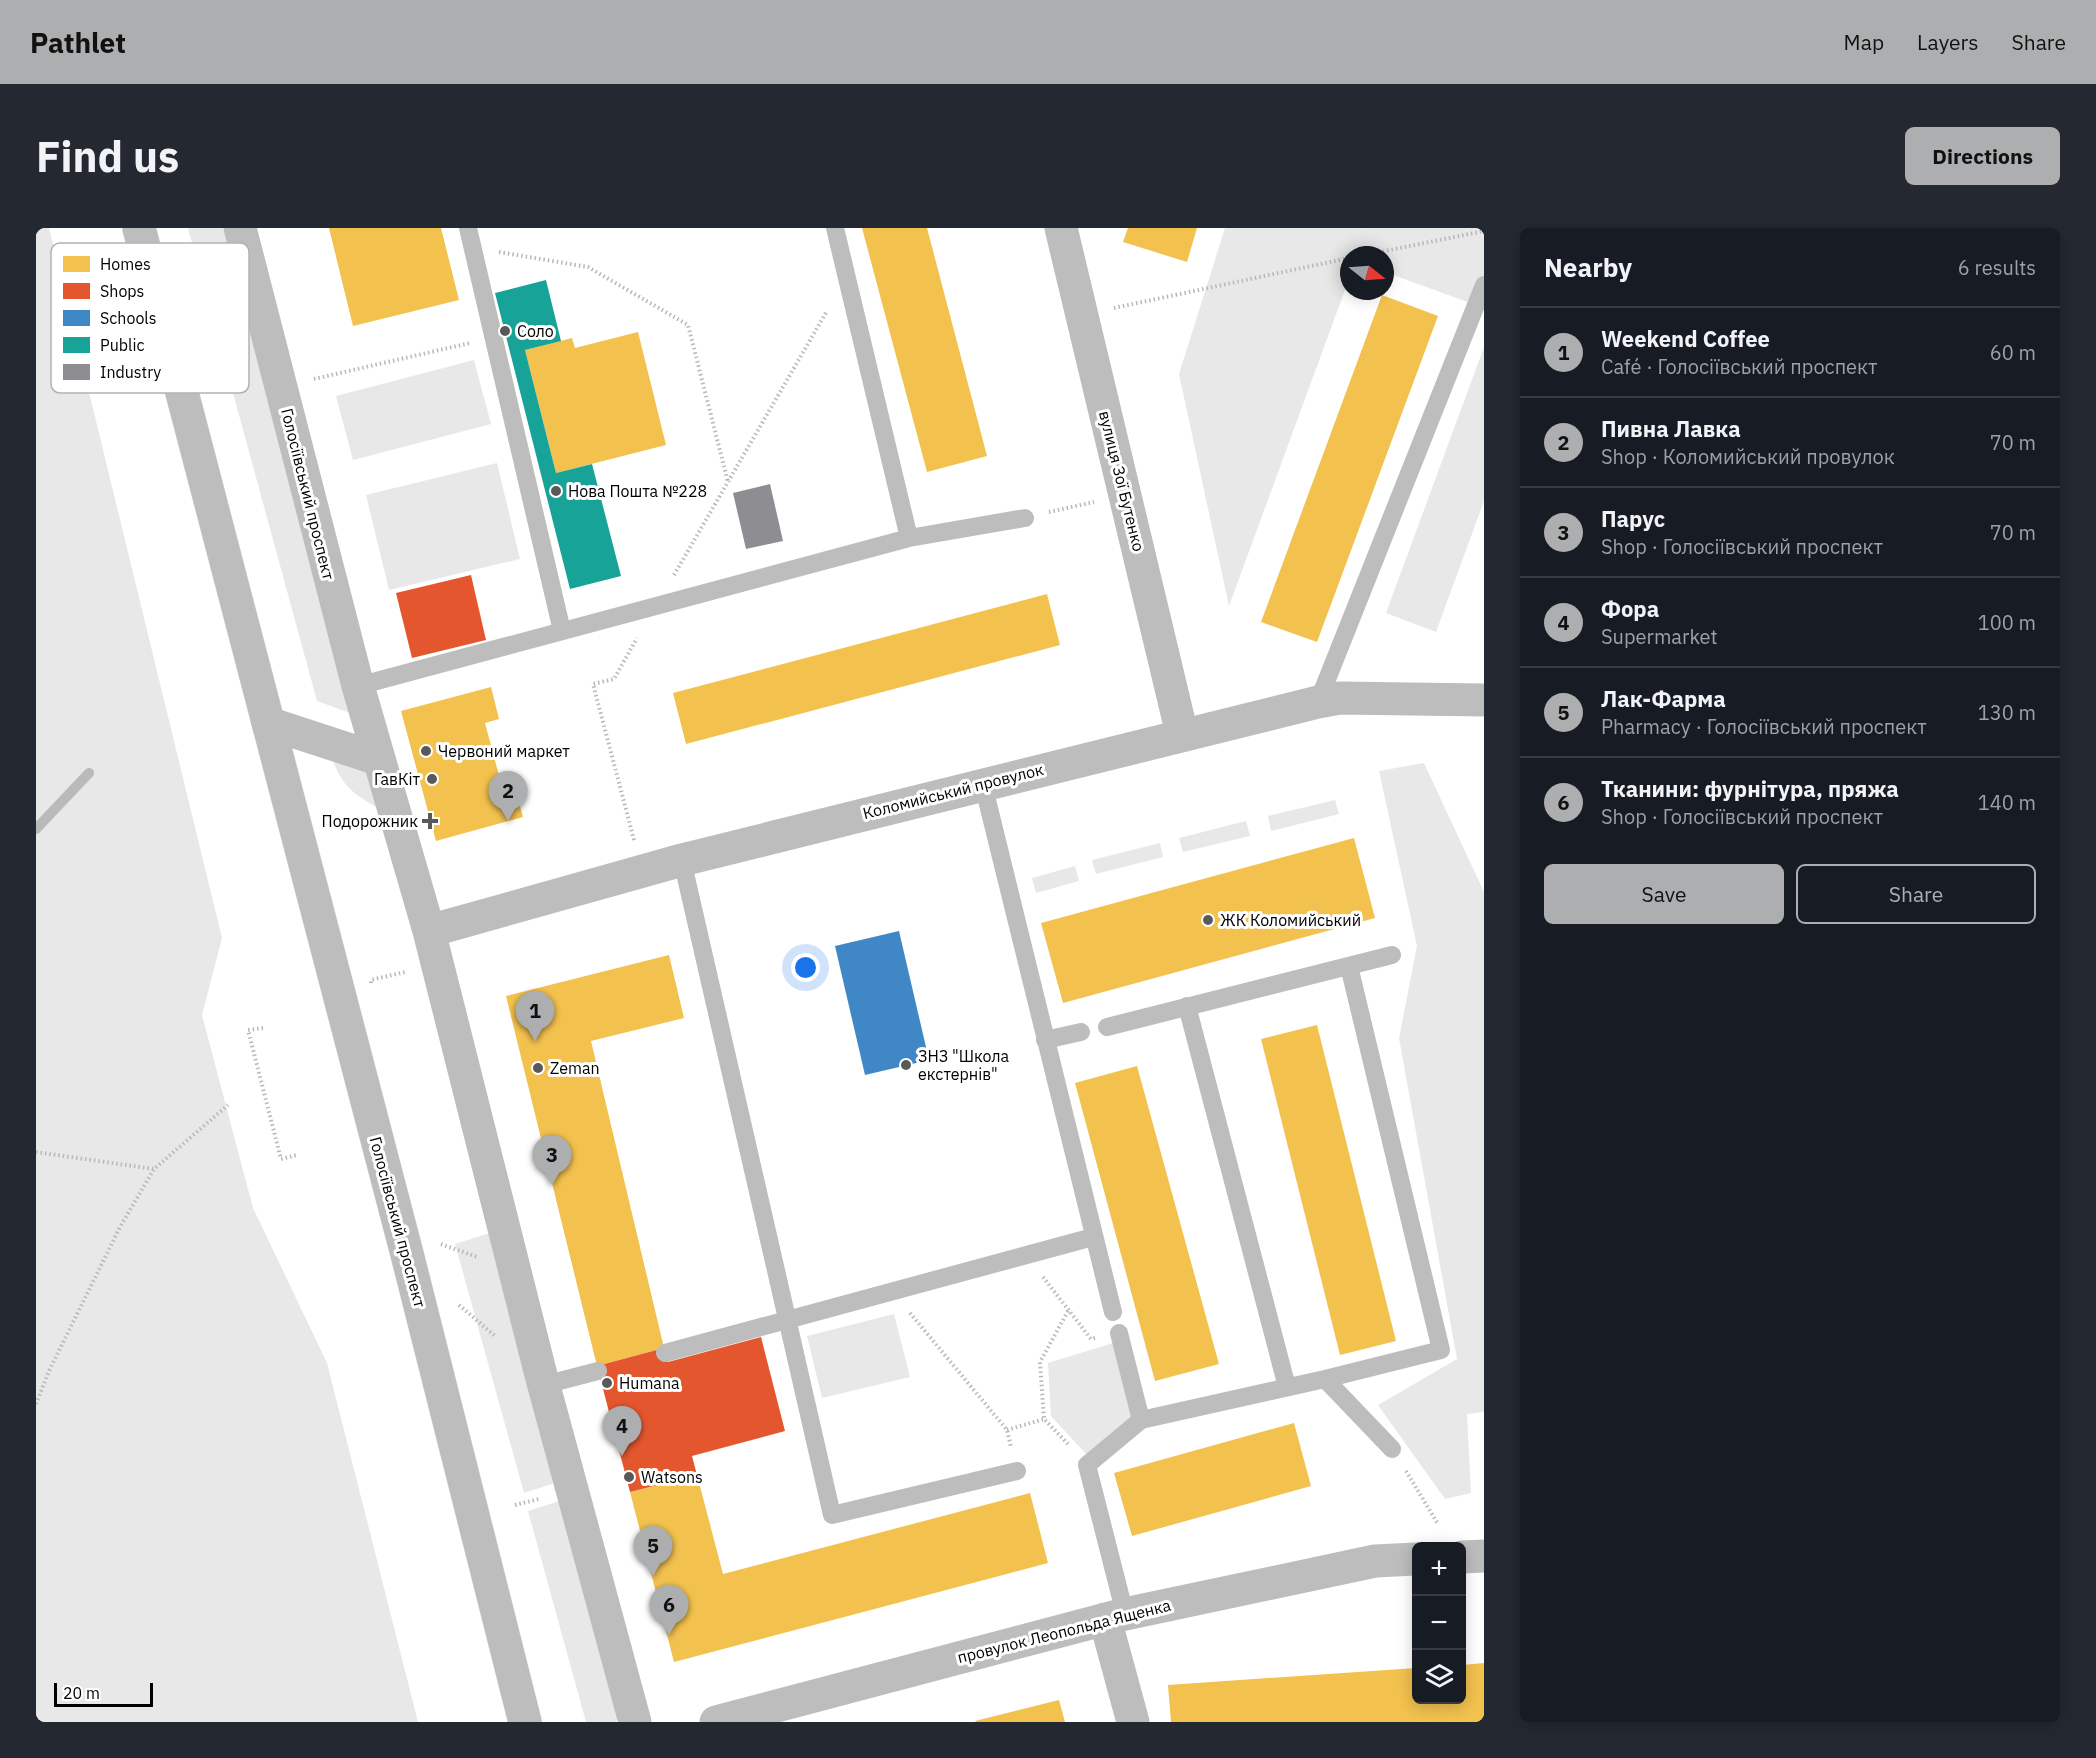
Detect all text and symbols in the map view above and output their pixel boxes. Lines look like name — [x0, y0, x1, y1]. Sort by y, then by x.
text: Pathlet — [30, 24, 126, 61]
text: Map — [1844, 28, 1884, 56]
text: Layers — [1917, 28, 1979, 56]
text: Share — [2012, 28, 2066, 56]
button: Directions — [1905, 127, 2060, 185]
text: Find us — [36, 129, 179, 184]
legend — [51, 243, 249, 393]
north arrow — [1340, 246, 1394, 300]
text: Nearby — [1544, 250, 1632, 284]
text: Homes — [100, 254, 151, 274]
text: 6 results — [1958, 254, 2036, 281]
text: Shops — [100, 281, 144, 301]
text: Schools — [100, 308, 157, 328]
place label: Соло — [517, 321, 554, 341]
marker: Соло — [498, 324, 512, 338]
text: Weekend Coffee — [1601, 324, 1770, 353]
text: Public — [100, 335, 144, 355]
text: 1 — [1558, 339, 1570, 366]
text: 60 m — [1990, 339, 2036, 366]
text: Café · Голосіївський проспект — [1601, 353, 1878, 380]
text: Industry — [100, 362, 161, 382]
street label: Голосіївський проспект — [277, 406, 339, 582]
street label: вулиця Зої Бутенко — [1095, 409, 1149, 553]
text: Пивна Лавка — [1601, 414, 1741, 443]
text: 2 — [1558, 429, 1570, 456]
text: 70 m — [1990, 429, 2036, 456]
text: Shop · Коломийський провулок — [1601, 443, 1895, 470]
place label: Нова Пошта №228 — [568, 481, 707, 501]
marker: Нова Пошта №228 — [549, 484, 563, 498]
text: Парус — [1601, 504, 1665, 533]
text: 3 — [1558, 519, 1570, 546]
text: 70 m — [1990, 519, 2036, 546]
text: Shop · Голосіївський проспект — [1601, 533, 1883, 560]
text: Фора — [1601, 594, 1659, 623]
text: 4 — [1558, 609, 1570, 636]
text: 100 m — [1978, 609, 2036, 636]
text: Supermarket — [1601, 623, 1718, 650]
text: Лак-Фарма — [1601, 684, 1726, 713]
text: 5 — [1558, 699, 1570, 726]
text: 130 m — [1978, 699, 2036, 726]
text: Pharmacy · Голосіївський проспект — [1601, 713, 1927, 740]
place label: Червоний маркет — [438, 741, 570, 761]
marker: Червоний маркет — [419, 744, 433, 758]
street label: Коломийський провулок — [861, 759, 1046, 823]
place label: ГавКіт — [374, 769, 420, 789]
marker: ГавКіт — [425, 772, 439, 786]
pin: 2 — [488, 772, 528, 821]
text: Тканини: фурнітура, пряжа — [1601, 774, 1899, 803]
text: 6 — [1558, 789, 1570, 816]
text: 140 m — [1978, 789, 2036, 816]
text: Shop · Голосіївський проспект — [1601, 803, 1883, 830]
place label: Подорожник — [322, 811, 418, 831]
marker: Подорожник — [423, 814, 437, 828]
button: Save — [1544, 864, 1784, 924]
button: Share — [1796, 864, 2036, 924]
place label: ЖК Коломийський — [1220, 910, 1361, 930]
marker: ЖК Коломийський — [1201, 913, 1215, 927]
your location — [791, 953, 820, 982]
pin: 1 — [516, 992, 554, 1041]
place label: ЗНЗ "Школа екстернів" — [918, 1046, 1010, 1084]
place label: Zeman — [550, 1058, 600, 1078]
marker: ЗНЗ "Школа екстернів" — [899, 1058, 913, 1072]
marker: Zeman — [531, 1061, 545, 1075]
street label: Голосіївський проспект — [366, 1134, 431, 1310]
pin: 3 — [532, 1136, 572, 1185]
place label: Humana — [619, 1373, 680, 1393]
marker: Humana — [600, 1376, 614, 1390]
pin: 4 — [602, 1406, 642, 1456]
place label: Watsons — [641, 1467, 703, 1487]
marker: Watsons — [622, 1470, 636, 1484]
pin: 5 — [634, 1526, 672, 1576]
map controls — [1412, 1542, 1466, 1704]
button: + — [1412, 1542, 1466, 1596]
pin: 6 — [650, 1586, 688, 1635]
street label: провулок Леопольда Ященка — [955, 1595, 1173, 1667]
button: − — [1412, 1596, 1466, 1650]
button: layers — [1412, 1650, 1466, 1704]
scale bar — [54, 1680, 153, 1708]
text: 20 m — [63, 1683, 100, 1703]

